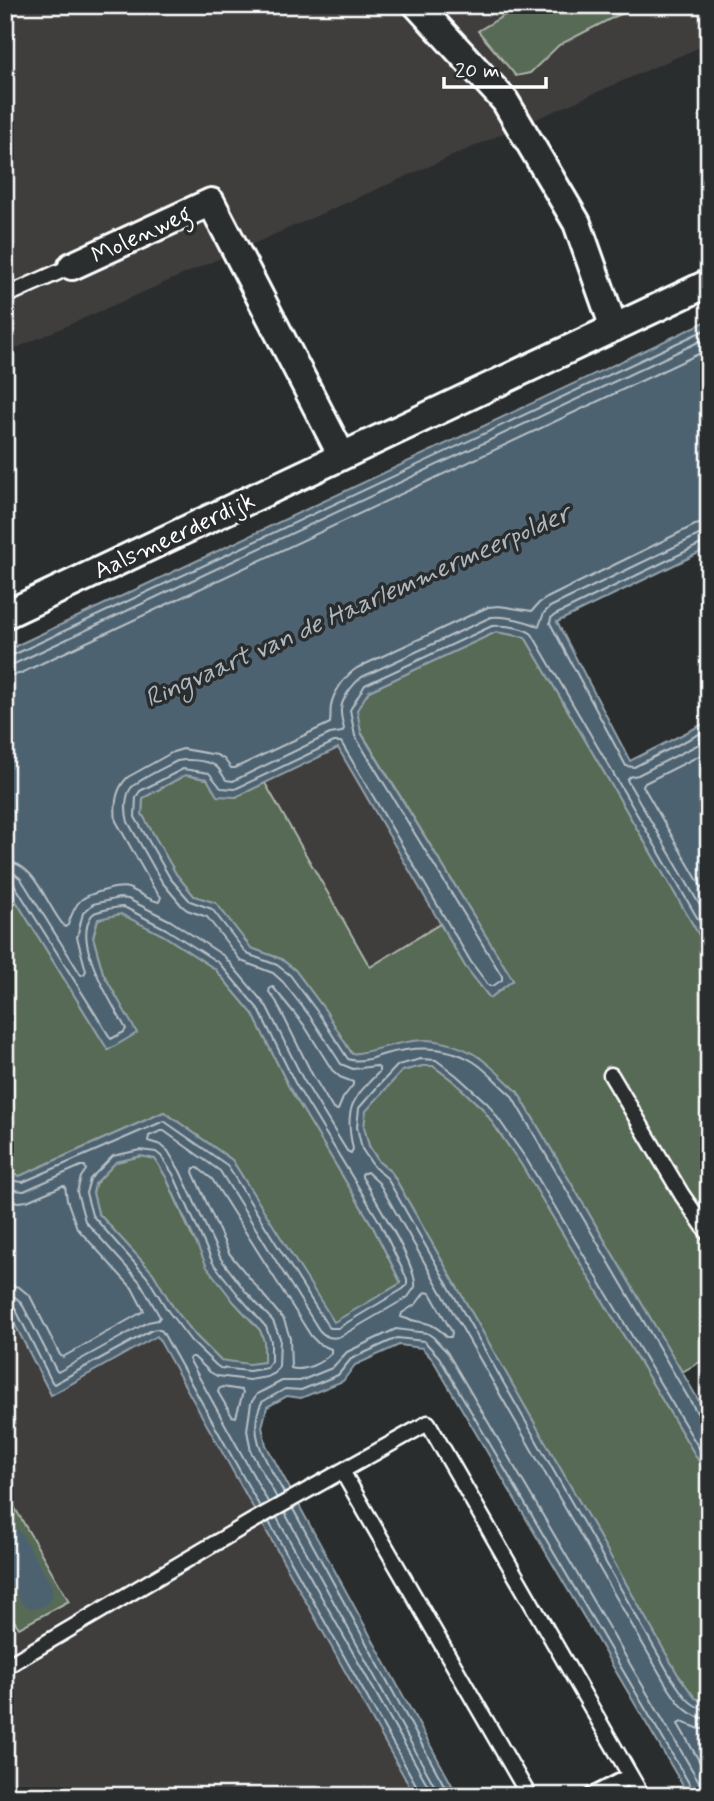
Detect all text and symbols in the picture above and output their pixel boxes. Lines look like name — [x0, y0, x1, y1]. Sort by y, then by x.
scale bar — [444, 46, 546, 90]
text: 20 m — [455, 57, 500, 85]
street label: Molenweg — [87, 199, 198, 275]
street label: Aalsmeerderdijk — [89, 486, 260, 587]
water label: Ringvaart van de Haarlemmermeerpolder — [140, 496, 580, 718]

